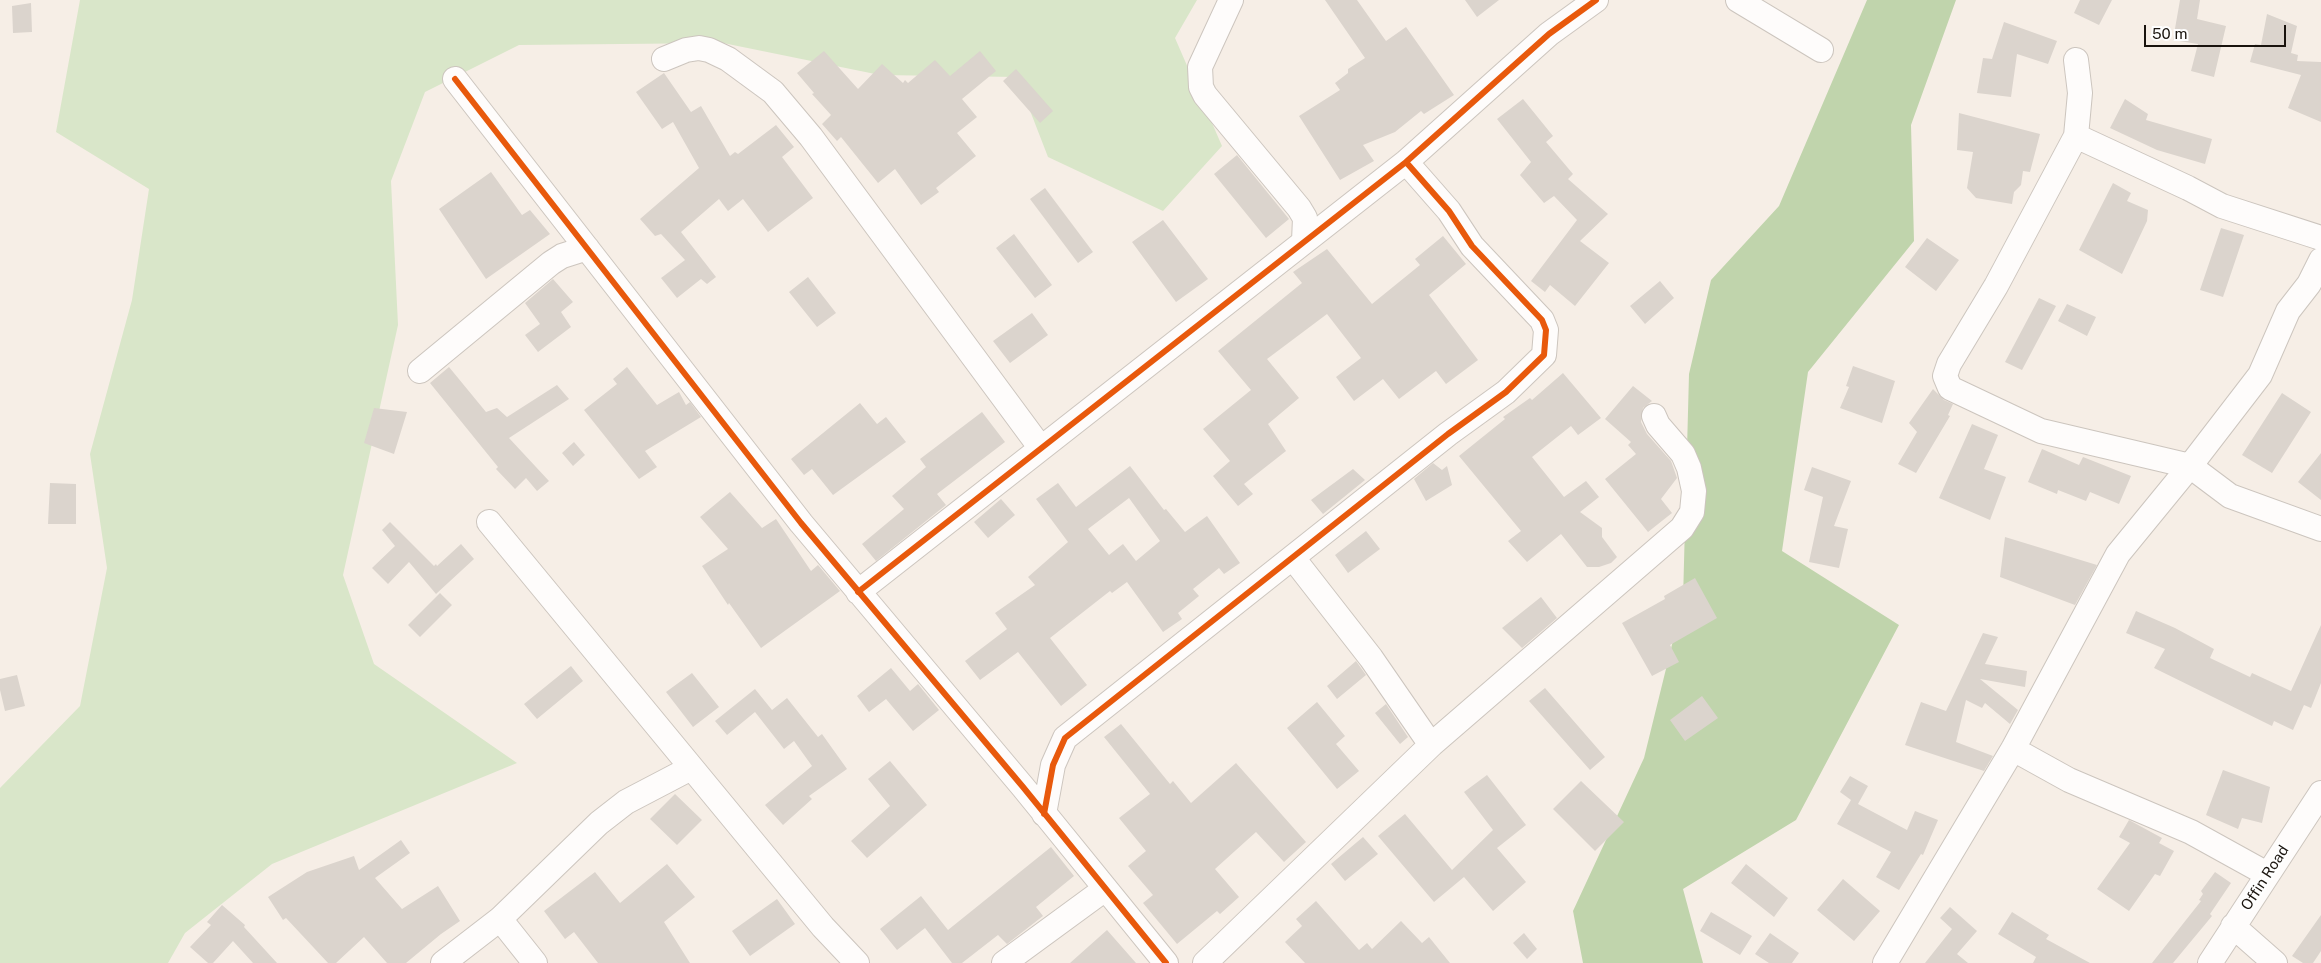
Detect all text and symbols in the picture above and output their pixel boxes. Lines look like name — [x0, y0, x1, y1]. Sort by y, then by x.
scale bar — [2146, 15, 2288, 47]
text: 50 m — [2152, 25, 2187, 42]
street label: Offin Road — [2237, 842, 2293, 914]

